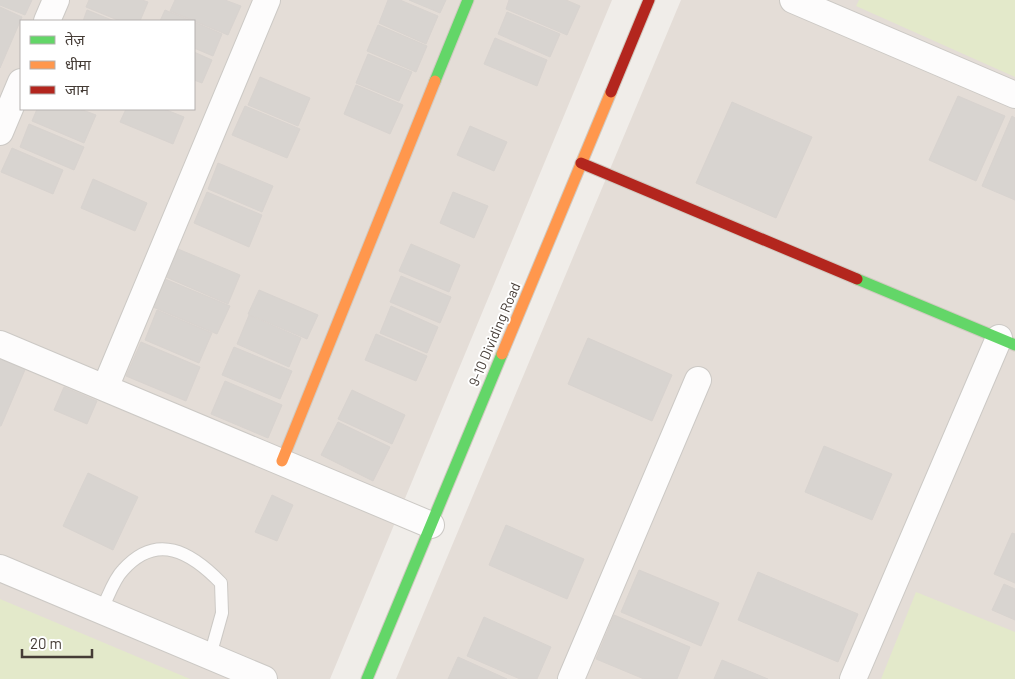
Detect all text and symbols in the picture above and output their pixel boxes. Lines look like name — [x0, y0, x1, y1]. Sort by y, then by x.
legend — [20, 20, 195, 110]
text: तेज़ — [65, 30, 86, 48]
text: धीमा — [65, 55, 92, 73]
text: जाम — [65, 80, 90, 98]
street label: 9-10 Dividing Road — [465, 280, 523, 388]
scale bar — [22, 626, 92, 658]
text: 20 m — [30, 634, 62, 652]

